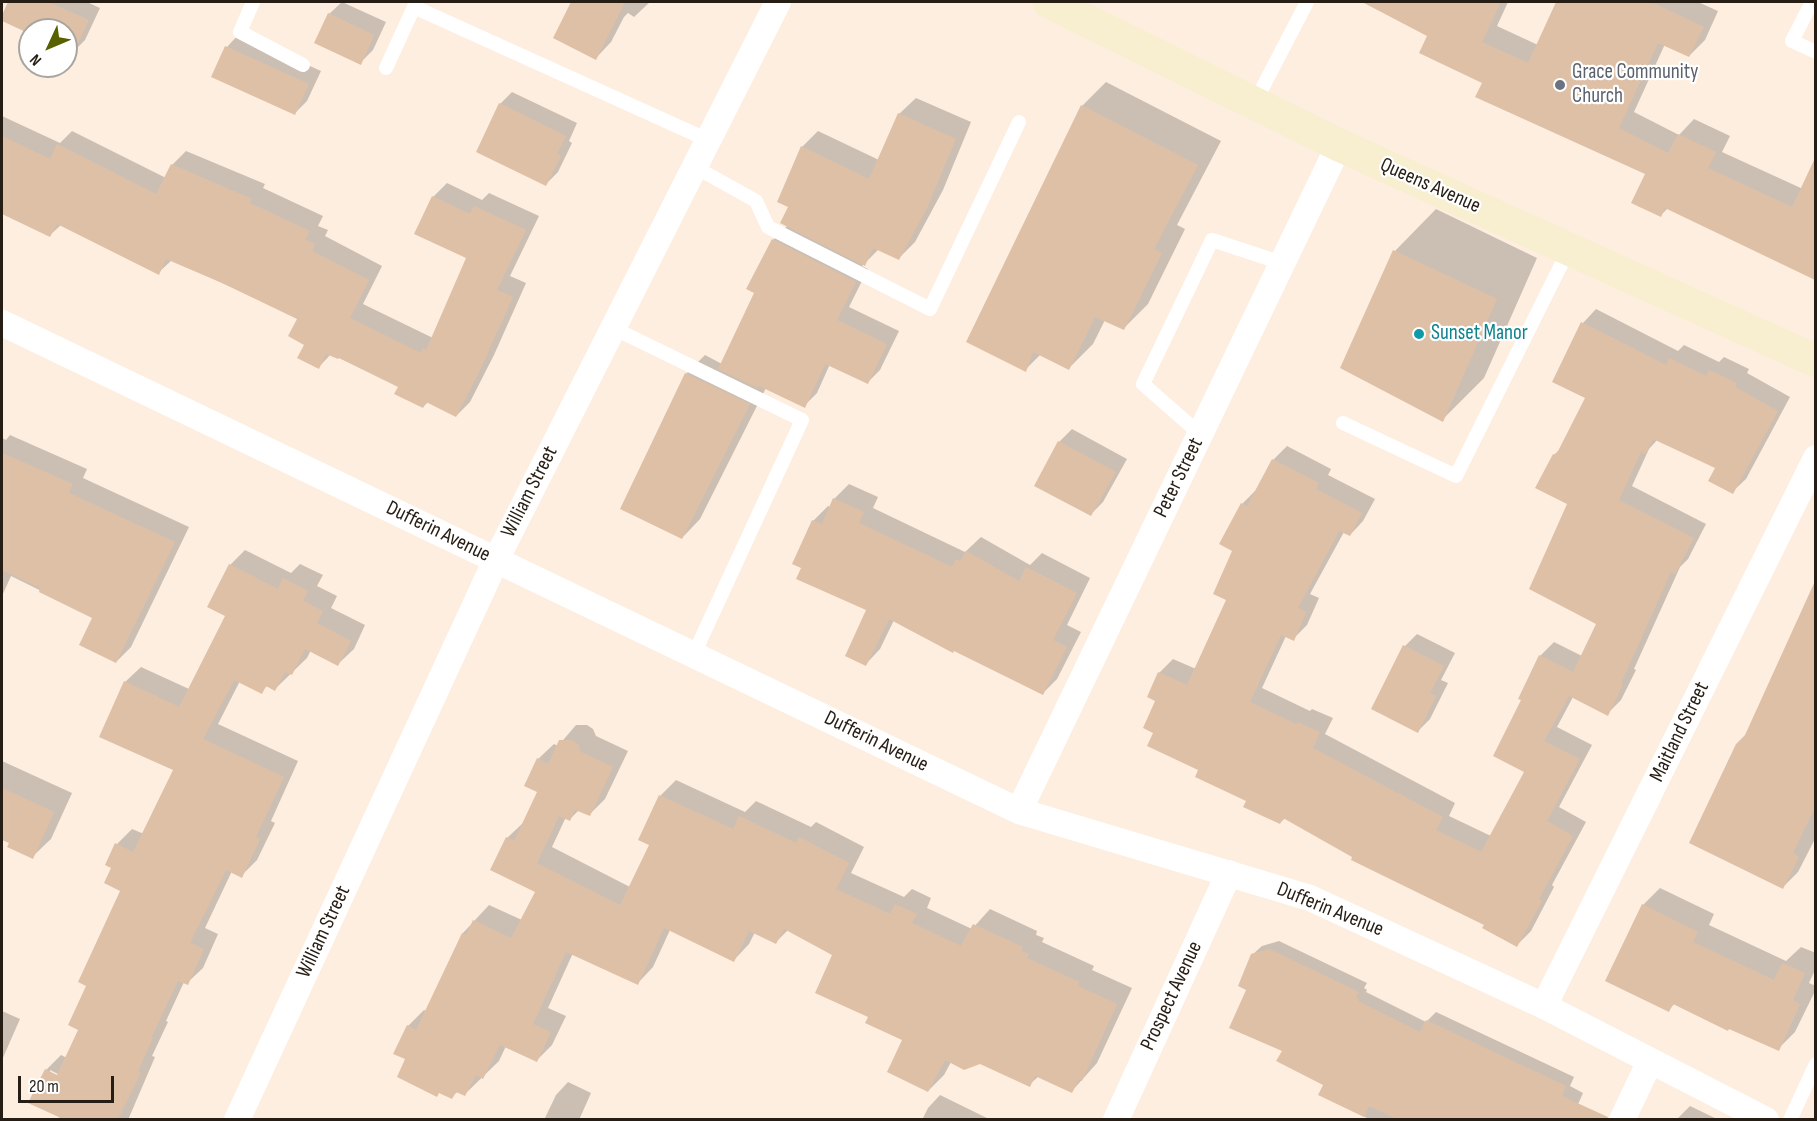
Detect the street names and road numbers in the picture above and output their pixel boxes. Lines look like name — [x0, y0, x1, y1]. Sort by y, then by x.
street label: Queens Avenue — [1376, 153, 1484, 219]
street label: Peter Street — [1149, 434, 1209, 522]
street label: William Street — [496, 442, 564, 542]
street label: Dufferin Avenue — [382, 496, 494, 568]
street label: Maitland Street — [1645, 678, 1715, 786]
street label: Dufferin Avenue — [820, 706, 932, 778]
street label: Dufferin Avenue — [1273, 877, 1387, 943]
street label: William Street — [292, 882, 356, 982]
street label: Prospect Avenue — [1136, 938, 1208, 1054]

